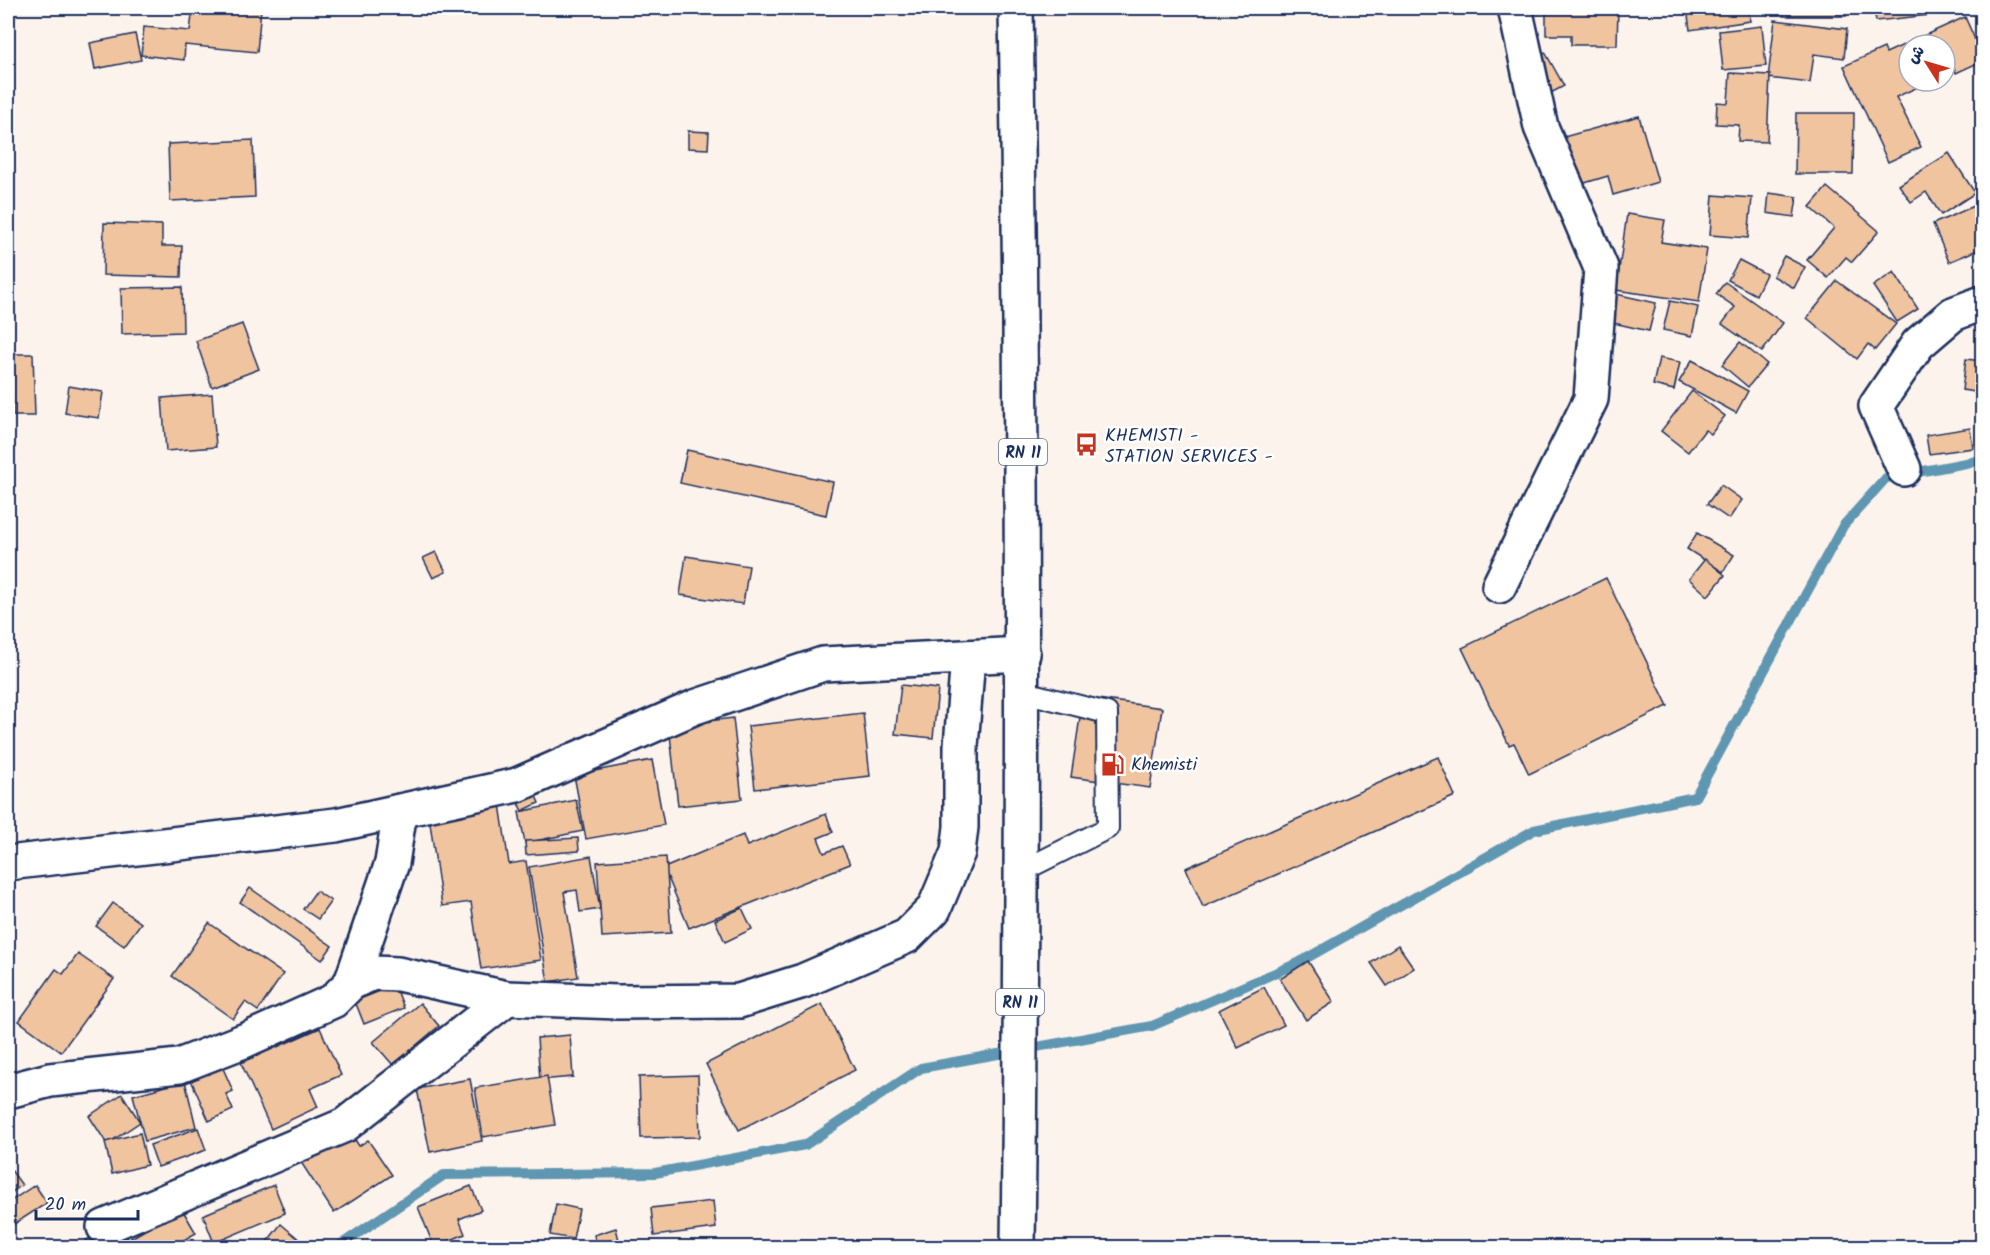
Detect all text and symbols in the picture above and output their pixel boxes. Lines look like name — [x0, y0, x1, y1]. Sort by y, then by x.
north arrow — [1897, 33, 1957, 93]
text: ش — [1901, 40, 1932, 69]
place label: KHEMISTI - STATION SERVICES - — [1105, 422, 1273, 472]
bus stop icon: KHEMISTI - STATION SERVICES - — [1074, 432, 1100, 458]
road number: RN 11 — [999, 439, 1047, 465]
fuel station icon: Khemisti — [1100, 751, 1126, 777]
place label: Khemisti — [1131, 751, 1198, 780]
road number: RN 11 — [996, 989, 1044, 1015]
scale bar — [36, 1183, 138, 1221]
text: 20 m — [45, 1191, 86, 1220]

